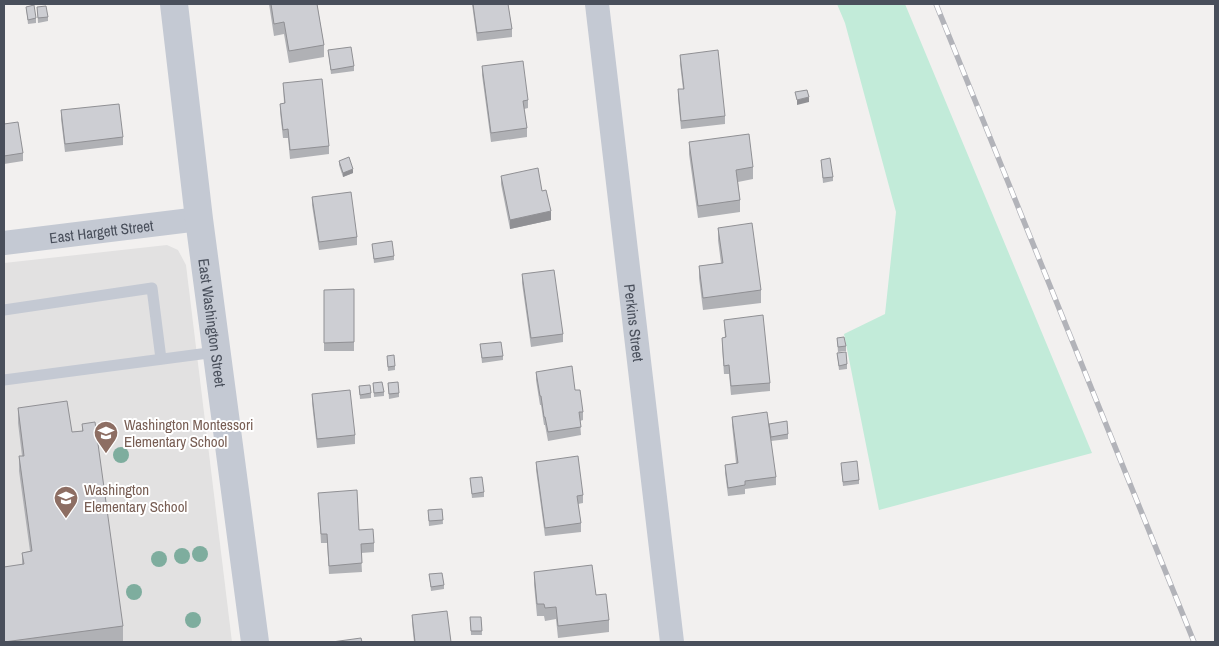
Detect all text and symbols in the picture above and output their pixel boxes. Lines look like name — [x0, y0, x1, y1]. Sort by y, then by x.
street label: East Hargett Street — [48, 214, 155, 248]
street label: East Washington Street — [194, 257, 232, 389]
street label: Perkins Street — [619, 283, 650, 363]
place label: Washington Montessori Elementary School — [124, 414, 253, 452]
school or university icon: Washington Montessori Elementary School — [93, 420, 119, 454]
place label: Washington Elementary School — [84, 479, 187, 517]
school or university icon: Washington Elementary School — [53, 485, 79, 519]

